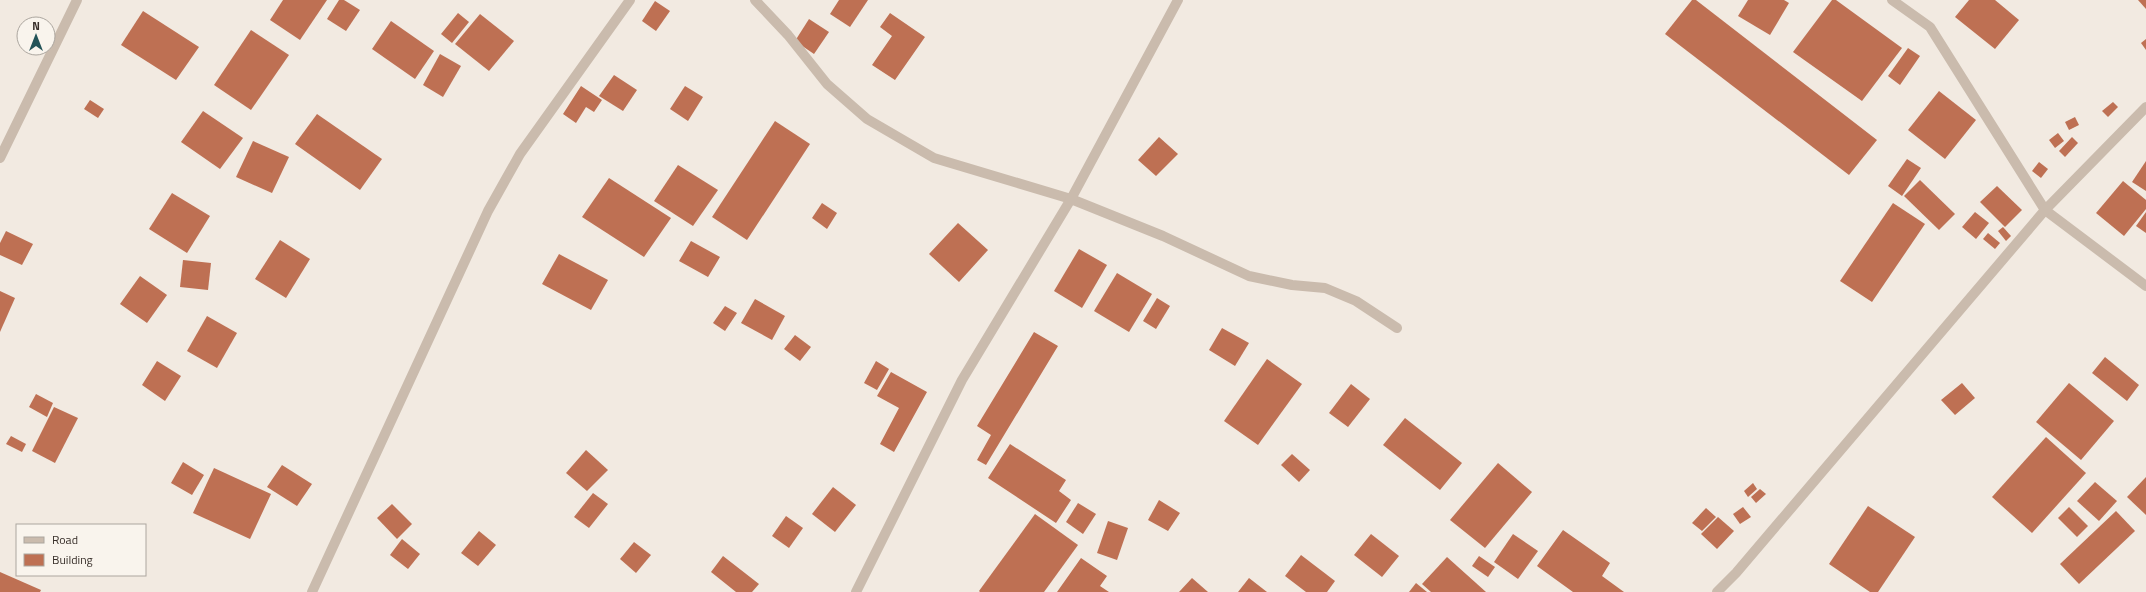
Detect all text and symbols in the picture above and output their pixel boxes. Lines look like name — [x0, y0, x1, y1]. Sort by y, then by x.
north arrow — [16, 16, 56, 56]
text: N — [32, 18, 40, 34]
legend — [16, 524, 146, 576]
text: Road — [52, 530, 78, 549]
text: Building — [52, 550, 93, 569]

